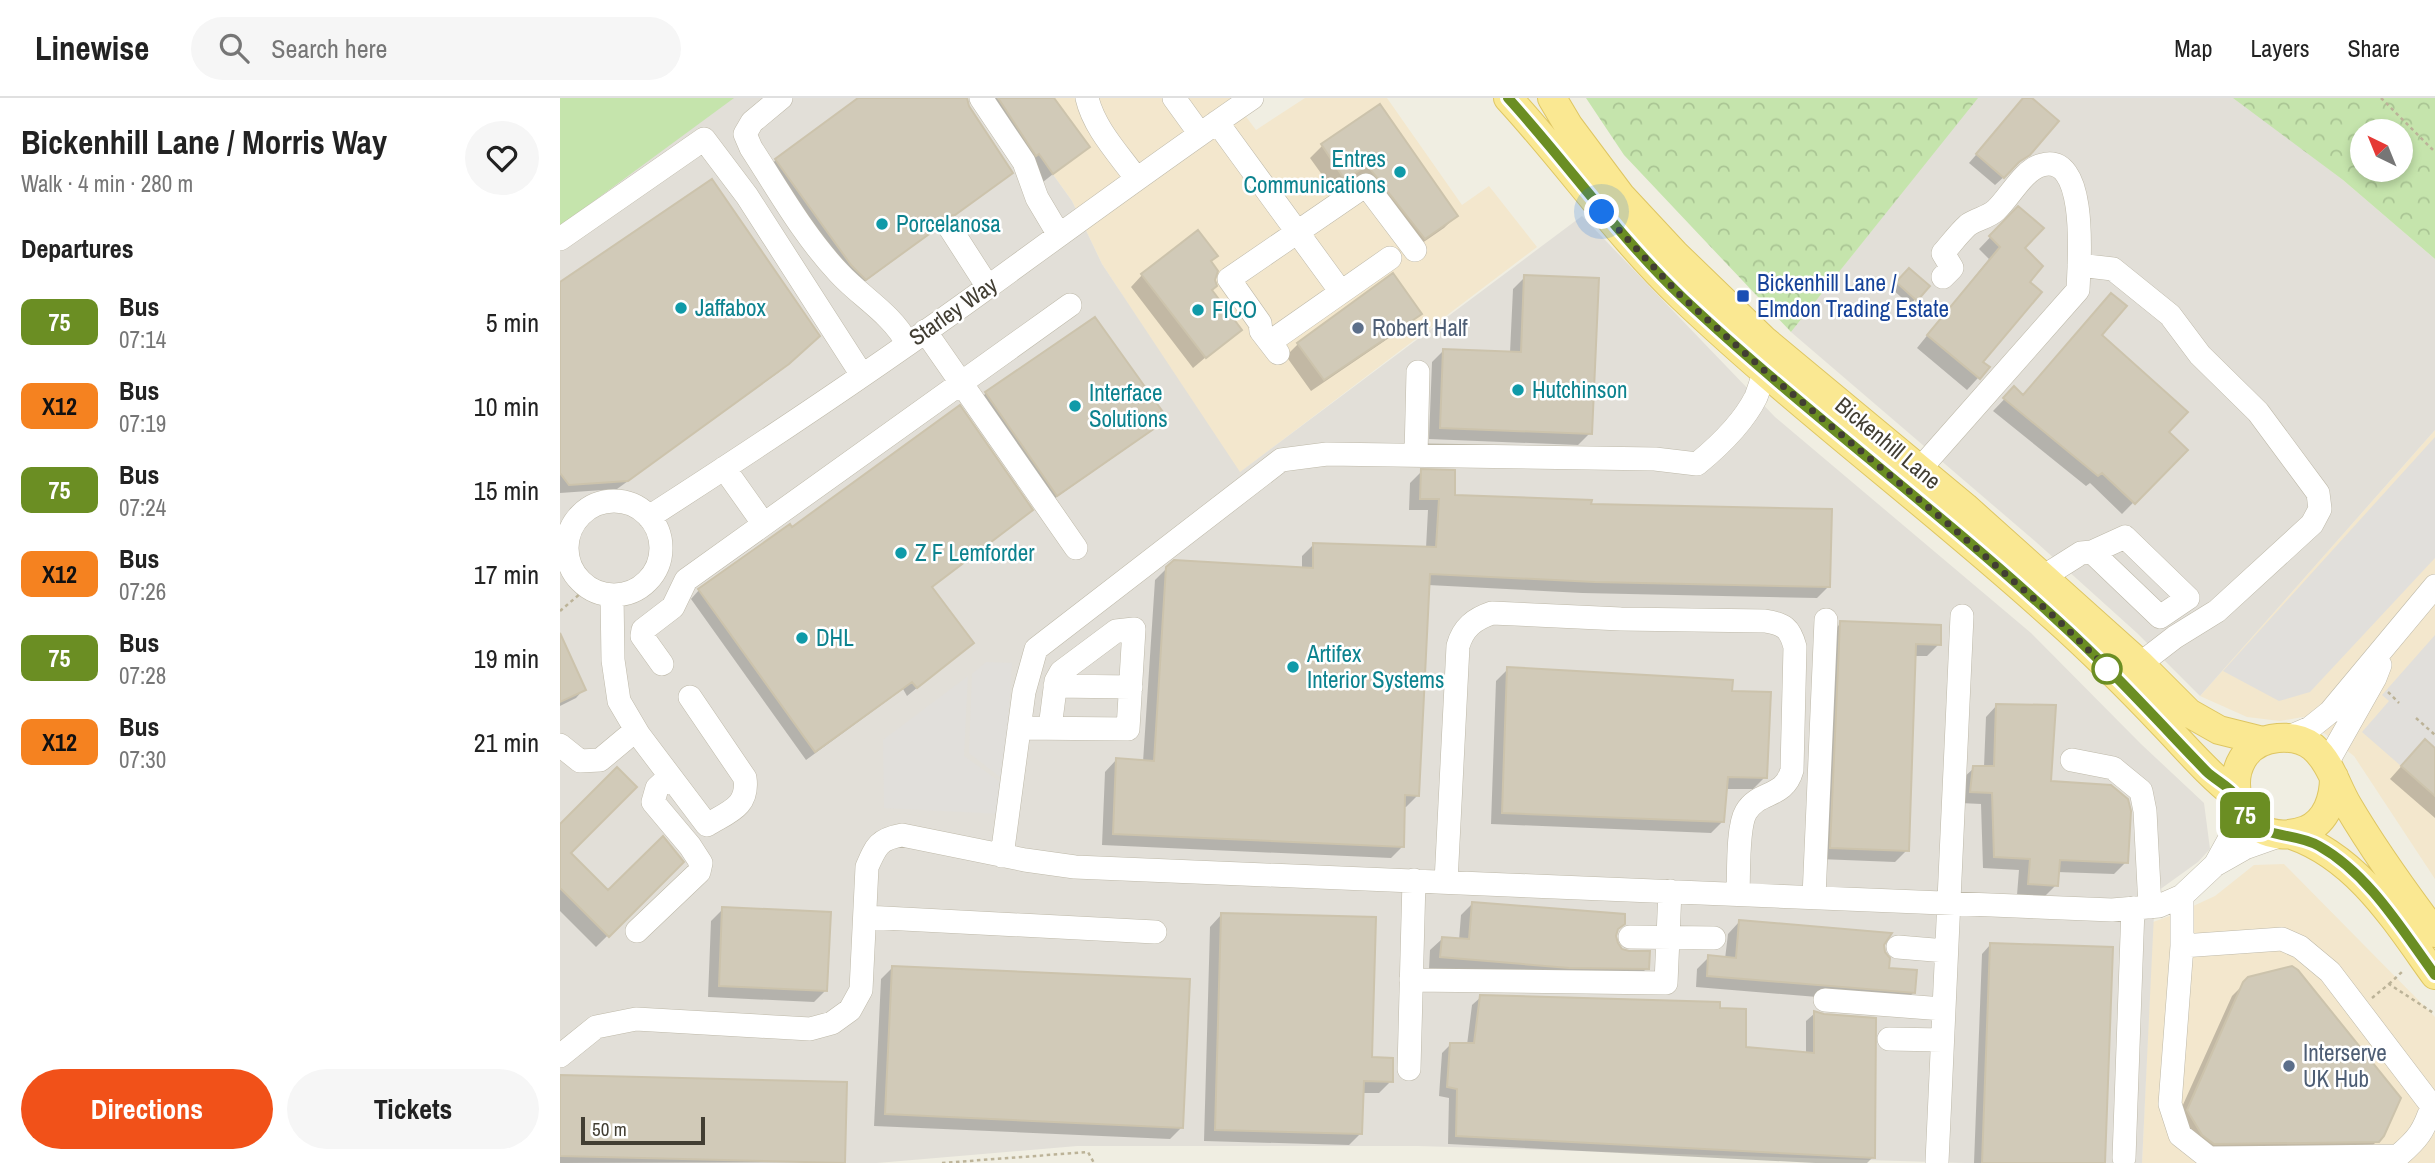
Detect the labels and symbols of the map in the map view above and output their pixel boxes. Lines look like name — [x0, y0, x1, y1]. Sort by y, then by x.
north arrow — [2350, 119, 2413, 182]
place label: Entres Communications — [1243, 143, 1386, 200]
marker: Entres Communications — [1392, 164, 1408, 180]
your location — [1584, 194, 1619, 229]
place label: Porcelanosa — [896, 208, 1001, 239]
marker: Porcelanosa — [874, 216, 890, 232]
place label: Bickenhill Lane / Elmdon Trading Estate — [1757, 267, 1949, 324]
street label: Starley Way — [902, 269, 1003, 352]
marker: Bickenhill Lane / Elmdon Trading Estate — [1735, 288, 1751, 304]
place label: Jaffabox — [695, 292, 767, 323]
place label: FICO — [1212, 294, 1257, 325]
marker: Jaffabox — [673, 300, 689, 316]
marker: FICO — [1190, 302, 1206, 318]
place label: Robert Half — [1372, 312, 1468, 343]
marker: Robert Half — [1350, 320, 1366, 336]
place label: Hutchinson — [1532, 374, 1627, 405]
place label: Interface Solutions — [1089, 377, 1168, 434]
marker: Hutchinson — [1510, 382, 1526, 398]
street label: Bickenhill Lane — [1829, 389, 1948, 496]
marker: Interface Solutions — [1067, 398, 1083, 414]
place label: Z F Lemforder — [915, 537, 1035, 568]
marker: Z F Lemforder — [893, 545, 909, 561]
place label: DHL — [816, 622, 854, 653]
marker: DHL — [794, 630, 810, 646]
place label: Artifex Interior Systems — [1306, 638, 1444, 695]
unlabelled marker — [2092, 654, 2122, 684]
marker: Artifex Interior Systems — [1285, 659, 1301, 675]
line badge: 75 — [2214, 792, 2276, 838]
place label: Interserve UK Hub — [2303, 1037, 2387, 1094]
marker: Interserve UK Hub — [2281, 1058, 2297, 1074]
scale bar — [581, 1114, 705, 1146]

